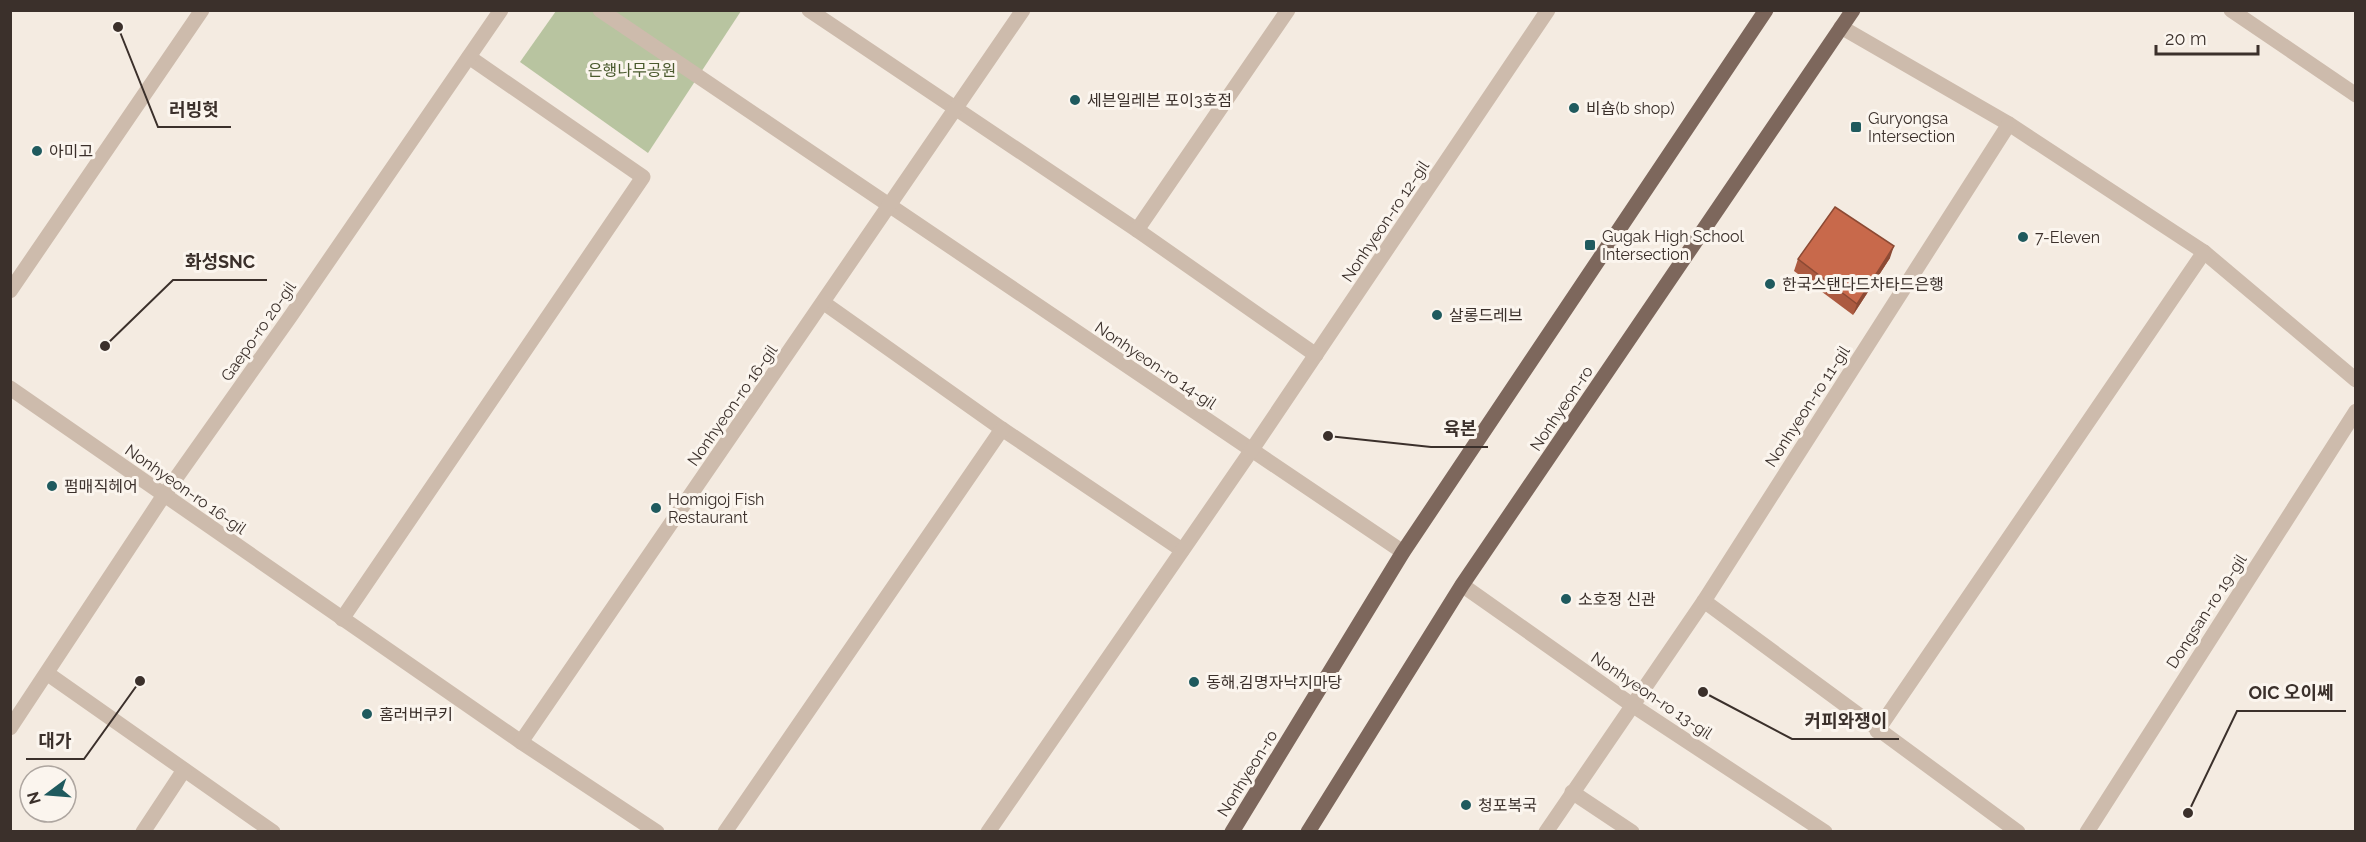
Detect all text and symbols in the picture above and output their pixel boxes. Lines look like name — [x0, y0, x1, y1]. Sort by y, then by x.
scale bar — [2156, 18, 2258, 56]
text: 20 m — [2165, 28, 2207, 49]
park label: 은행나무공원 — [588, 61, 676, 80]
callout: 러빙헛 — [158, 91, 231, 127]
place label: 세븐일레븐 포이3호점 — [1087, 91, 1232, 110]
marker: 세븐일레븐 포이3호점 — [1068, 93, 1082, 107]
text: 러빙헛 — [169, 99, 219, 120]
place label: 비숍(b shop) — [1586, 99, 1674, 118]
marker: 비숍(b shop) — [1567, 101, 1581, 115]
place label: Guryongsa Intersection — [1868, 109, 1955, 146]
marker: Guryongsa Intersection — [1849, 120, 1863, 134]
place label: 아미고 — [49, 142, 93, 161]
marker: 아미고 — [30, 144, 44, 158]
street label: Nonhyeon-ro 12-gil — [1338, 156, 1433, 286]
place label: Gugak High School Intersection — [1602, 227, 1745, 264]
place label: 7-Eleven — [2035, 228, 2100, 247]
marker: 7-Eleven — [2016, 230, 2030, 244]
marker: Gugak High School Intersection — [1583, 238, 1597, 252]
callout: 화성SNC — [173, 244, 267, 280]
text: 화성SNC — [185, 251, 255, 272]
place label: 한국스탠다드차타드은행 — [1782, 275, 1944, 294]
street label: Gaepo-ro 20-gil — [217, 277, 300, 385]
marker: 한국스탠다드차타드은행 — [1763, 277, 1777, 291]
place label: 살롱드레브 — [1449, 306, 1523, 325]
marker: 살롱드레브 — [1430, 308, 1444, 322]
street label: Nonhyeon-ro 14-gil — [1091, 318, 1221, 413]
street label: Nonhyeon-ro 16-gil — [683, 341, 782, 470]
street label: Nonhyeon-ro 11-gil — [1761, 342, 1854, 470]
street label: Nonhyeon-ro — [1526, 362, 1597, 454]
callout: 육본 — [1431, 411, 1488, 447]
text: 육본 — [1443, 418, 1477, 439]
street label: Nonhyeon-ro 16-gil — [121, 440, 250, 539]
place label: 펌매직헤어 — [64, 477, 138, 496]
marker: 펌매직헤어 — [45, 479, 59, 493]
place label: Homigoj Fish Restaurant — [668, 490, 764, 527]
marker: Homigoj Fish Restaurant — [649, 501, 663, 515]
street label: Dongsan-ro 19-gil — [2162, 550, 2251, 672]
place label: 소호정 신관 — [1578, 590, 1656, 609]
marker: 소호정 신관 — [1559, 592, 1573, 606]
street label: Nonhyeon-ro 13-gil — [1587, 648, 1717, 743]
place label: 동해,김명자낙지마당 — [1206, 673, 1342, 692]
marker: 동해,김명자낙지마당 — [1187, 675, 1201, 689]
callout: OIC 오이쎄 — [2237, 675, 2346, 711]
text: OIC 오이쎄 — [2248, 682, 2334, 703]
callout: 커피와쟁이 — [1792, 703, 1899, 739]
place label: 홈러버쿠키 — [379, 705, 453, 724]
marker: 홈러버쿠키 — [360, 707, 374, 721]
text: 커피와쟁이 — [1805, 710, 1887, 731]
callout: 대가 — [26, 723, 84, 759]
street label: Nonhyeon-ro — [1213, 726, 1282, 820]
text: 대가 — [38, 730, 72, 751]
north arrow — [18, 764, 78, 824]
text: N — [23, 790, 45, 806]
place label: 청포복국 — [1478, 796, 1537, 815]
marker: 청포복국 — [1459, 798, 1473, 812]

